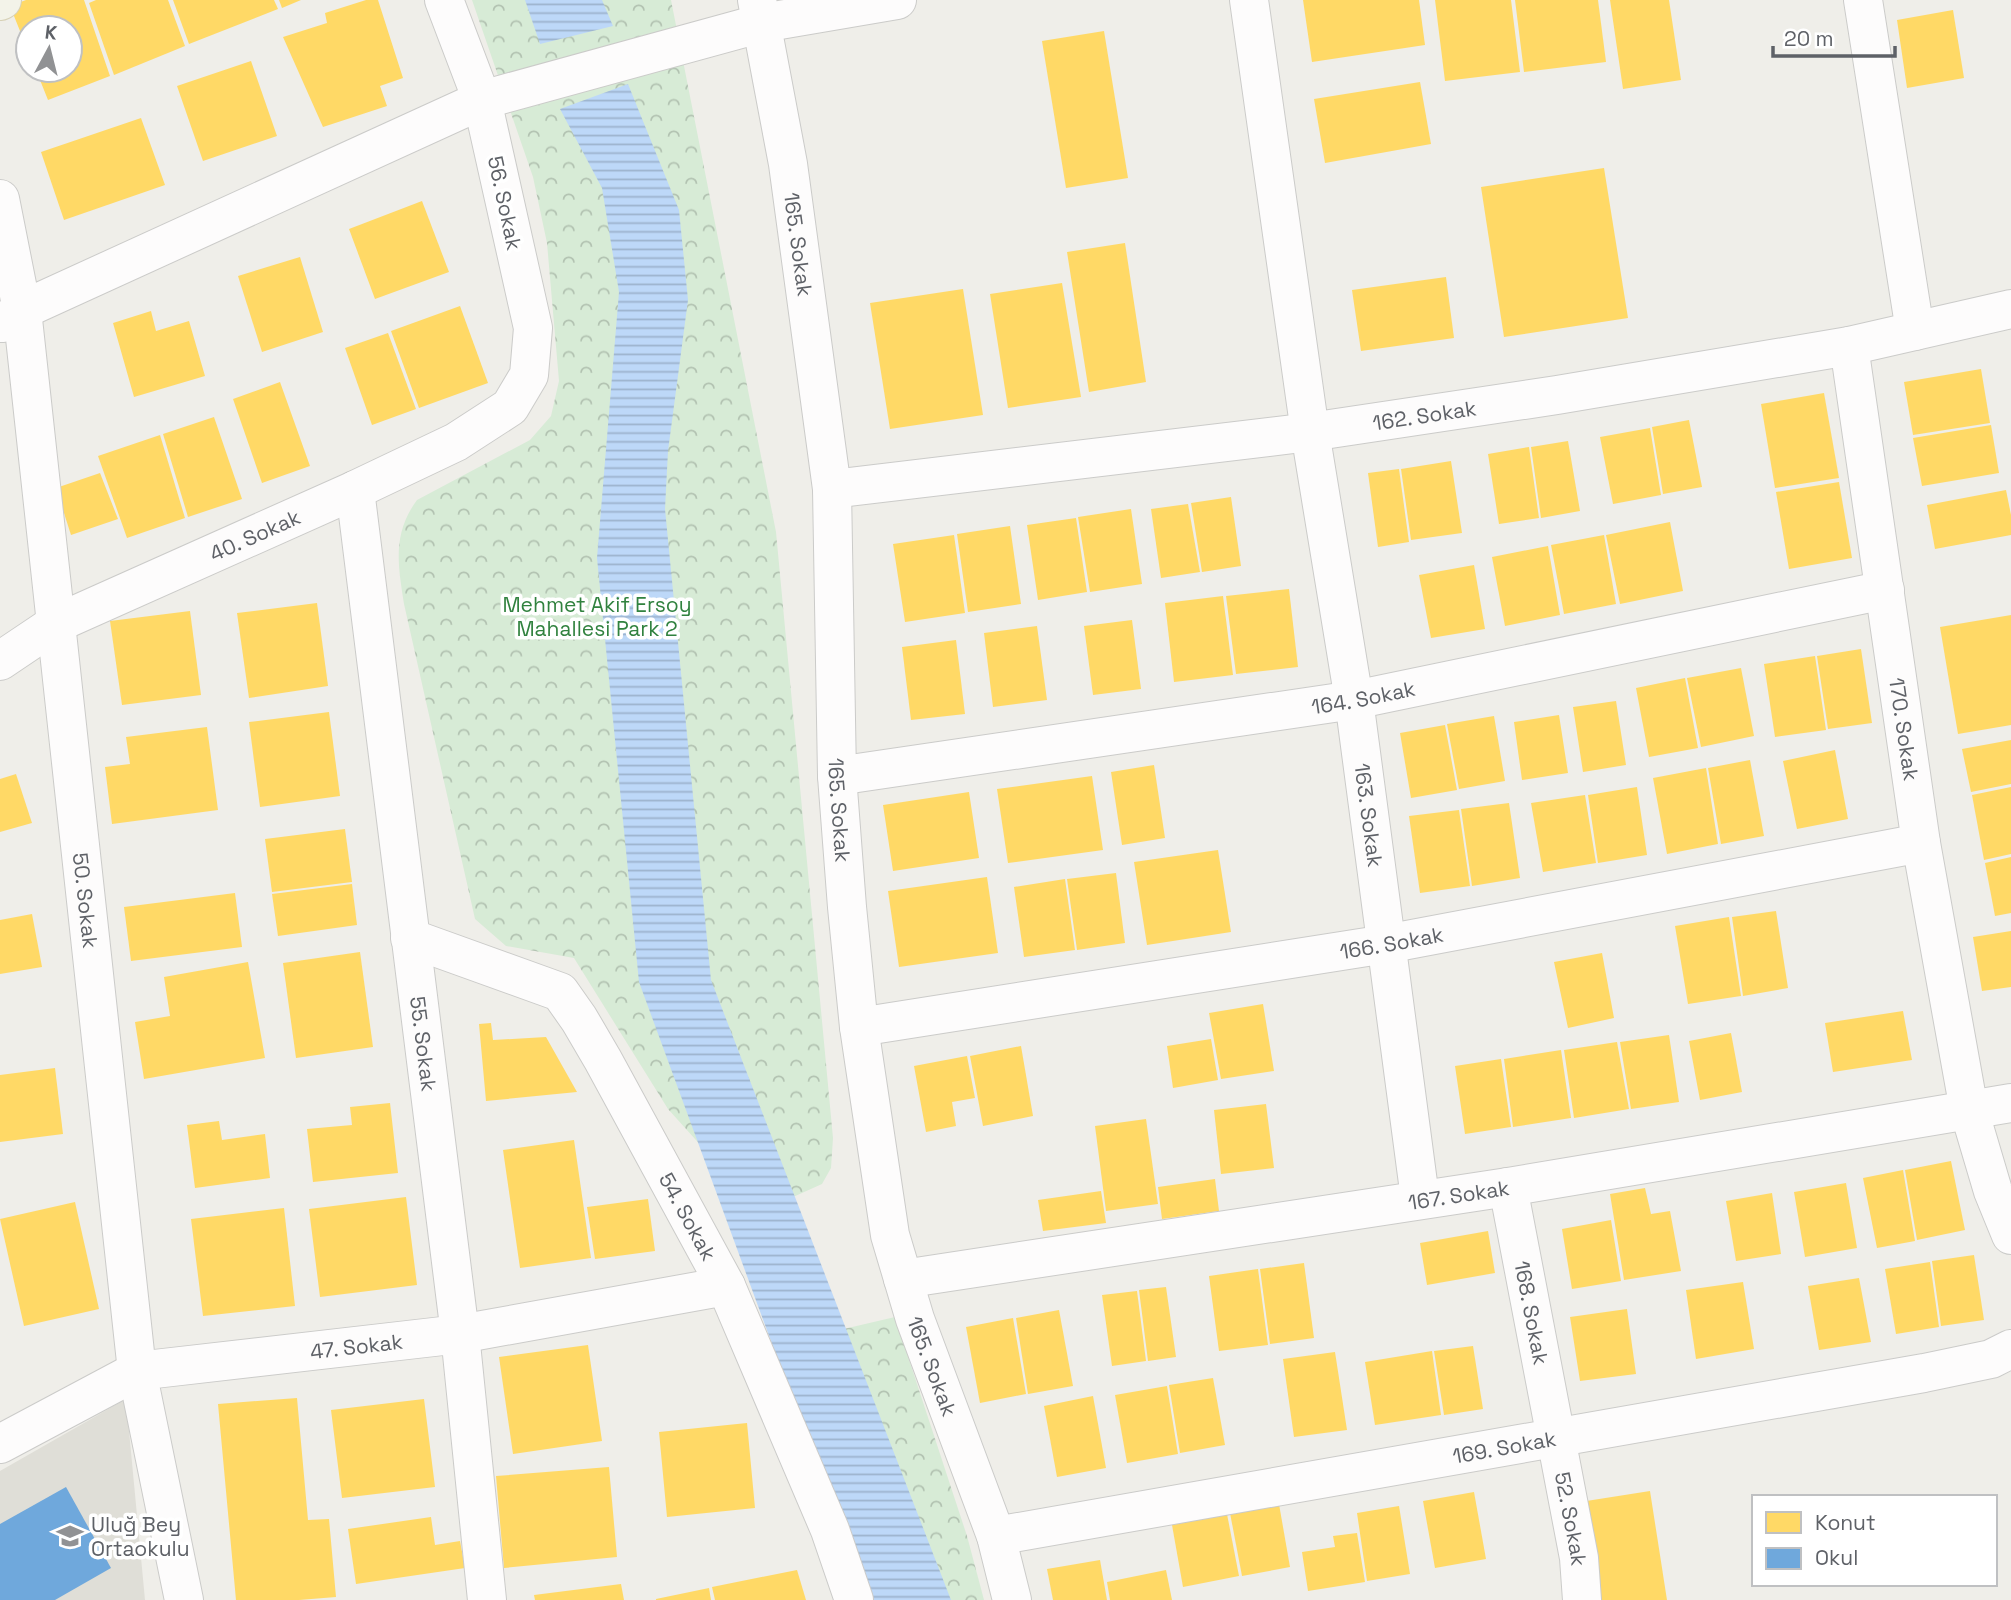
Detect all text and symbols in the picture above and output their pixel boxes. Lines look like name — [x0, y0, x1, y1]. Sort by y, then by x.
north arrow — [14, 14, 84, 84]
scale bar — [1773, 14, 1896, 58]
text: K — [44, 19, 59, 46]
text: 20 m — [1784, 25, 1834, 52]
street label: 56. Sokak — [482, 153, 528, 253]
street label: 165. Sokak — [778, 191, 819, 298]
street label: 162. Sokak — [1371, 394, 1478, 436]
street label: 40. Sokak — [205, 503, 304, 567]
park label: Mehmet Akif Ersoy Mahallesi Park 2 — [502, 591, 692, 642]
street label: 164. Sokak — [1309, 674, 1417, 720]
street label: 170. Sokak — [1884, 676, 1925, 782]
street label: 165. Sokak — [823, 758, 857, 863]
street label: 163. Sokak — [1349, 761, 1390, 869]
street label: 50. Sokak — [67, 851, 105, 950]
street label: 166. Sokak — [1338, 920, 1445, 965]
street label: 55. Sokak — [405, 995, 443, 1093]
street label: 54. Sokak — [653, 1168, 723, 1265]
street label: 167. Sokak — [1406, 1173, 1511, 1216]
street label: 168. Sokak — [1509, 1259, 1555, 1367]
street label: 165. Sokak — [902, 1312, 963, 1420]
street label: 47. Sokak — [308, 1327, 404, 1365]
street label: 169. Sokak — [1450, 1424, 1558, 1469]
street label: 52. Sokak — [1549, 1470, 1593, 1567]
legend — [1752, 1495, 1997, 1586]
text: Konut — [1815, 1509, 1876, 1536]
place label: Uluğ Bey Ortaokulu — [91, 1511, 189, 1562]
school or university icon: Uluğ Bey Ortaokulu — [55, 1521, 85, 1551]
text: Okul — [1815, 1544, 1858, 1571]

